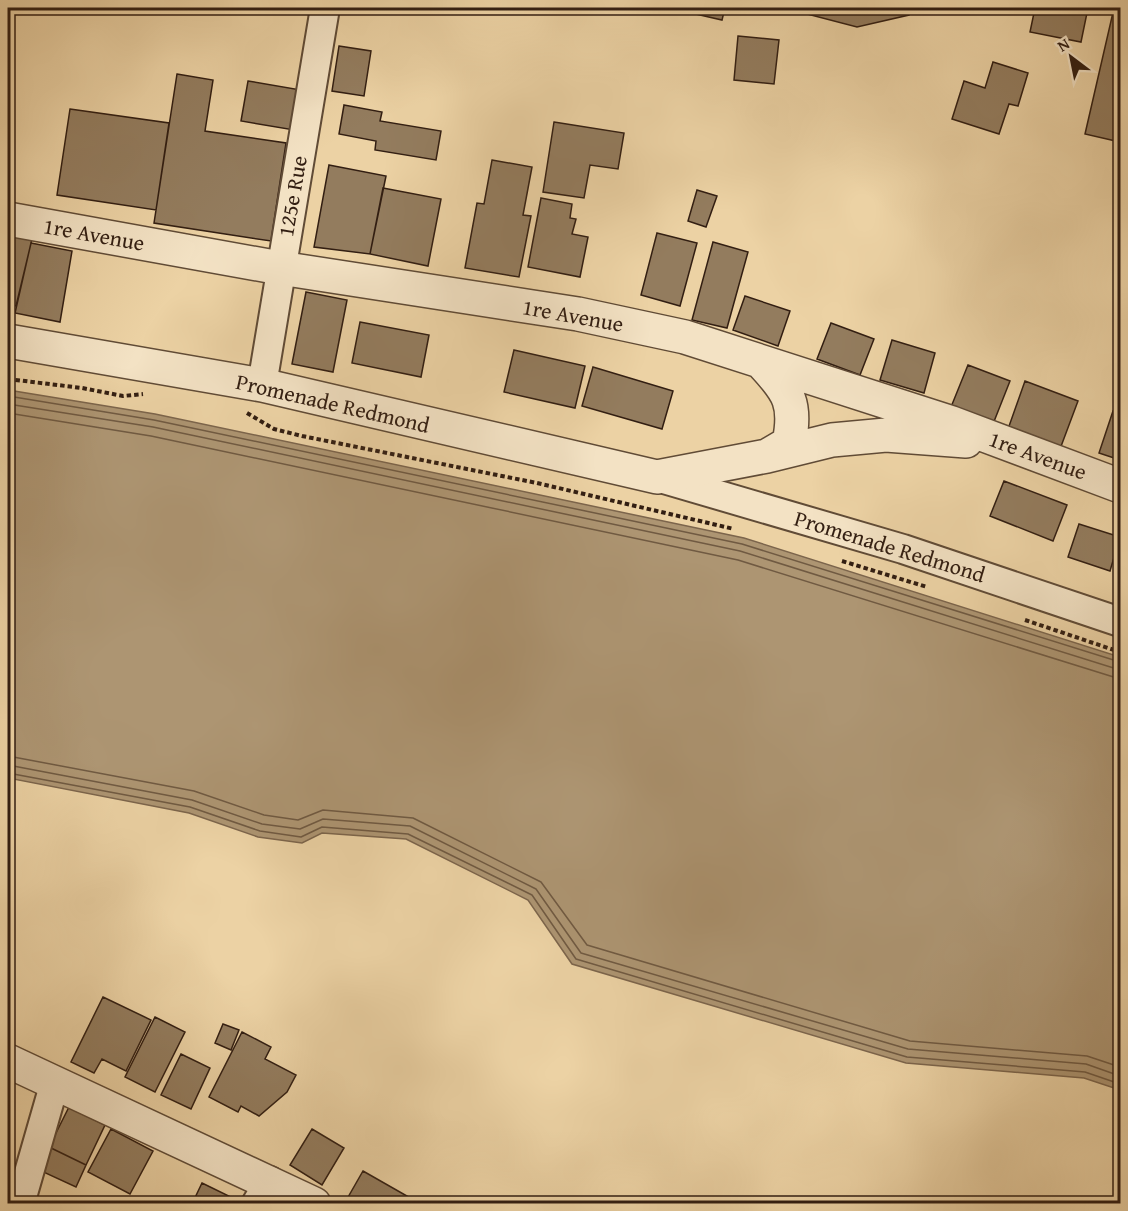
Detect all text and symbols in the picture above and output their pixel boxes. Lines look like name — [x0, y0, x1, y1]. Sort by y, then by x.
north arrow — [1041, 27, 1101, 87]
text: N — [1052, 31, 1074, 57]
street label: 125e Rue — [269, 153, 315, 239]
street label: 1re Avenue — [41, 209, 147, 259]
street label: 1re Avenue — [520, 290, 626, 340]
street label: Promenade Redmond — [233, 365, 433, 441]
street label: 1re Avenue — [985, 423, 1091, 487]
street label: Promenade Redmond — [791, 502, 989, 590]

